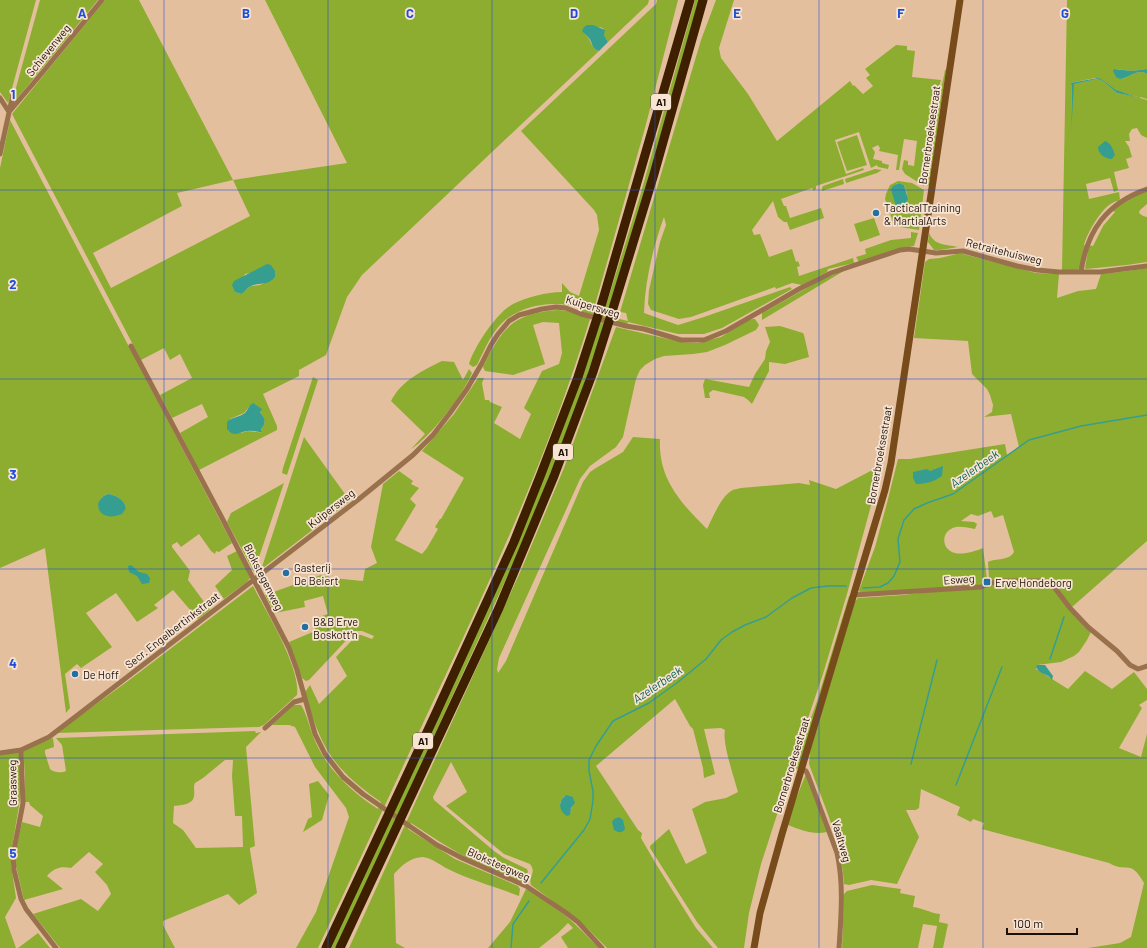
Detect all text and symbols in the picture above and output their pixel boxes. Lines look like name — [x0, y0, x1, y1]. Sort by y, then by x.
text: A — [78, 5, 87, 21]
text: B — [242, 5, 250, 21]
text: C — [406, 5, 414, 21]
text: D — [570, 5, 578, 21]
text: E — [733, 5, 741, 21]
text: F — [897, 5, 905, 21]
text: G — [1061, 5, 1069, 21]
street label: Schievenweg — [23, 21, 73, 79]
street label: Bornerbroeksestraat — [916, 85, 942, 185]
text: 1 — [11, 86, 15, 102]
road number: A1 — [651, 94, 671, 110]
place label: TacticalTraining & MartialArts — [884, 201, 961, 227]
marker: TacticalTraining & MartialArts — [871, 208, 881, 218]
street label: Retraitehuisweg — [965, 235, 1043, 267]
text: 2 — [9, 276, 17, 292]
street label: Kuipersweg — [564, 292, 622, 320]
street label: Bornerbroeksestraat — [864, 405, 894, 505]
road number: A1 — [553, 444, 573, 460]
water label: Azelerbeek — [947, 446, 1001, 490]
text: 3 — [9, 466, 17, 482]
street label: Kuipersweg — [305, 486, 357, 530]
street label: Blokstegenweg — [242, 542, 286, 613]
place label: Gasterij De Beiert — [294, 561, 338, 587]
marker: Gasterij De Beiert — [281, 568, 291, 578]
street label: Esweg — [943, 571, 975, 587]
place label: Erve Hondeborg — [995, 576, 1072, 589]
marker: Erve Hondeborg — [982, 577, 992, 587]
street label: Secr. Engelbertinkstraat — [122, 589, 222, 671]
place label: B&B Erve Boskott'n — [313, 615, 358, 641]
marker: B&B Erve Boskott'n — [300, 622, 310, 632]
text: 4 — [9, 655, 17, 671]
water label: Azelerbeek — [630, 662, 684, 705]
place label: De Hoff — [83, 668, 119, 681]
marker: De Hoff — [70, 669, 80, 679]
street label: Bornerbroeksestraat — [770, 716, 812, 814]
road number: A1 — [413, 733, 433, 749]
street label: Graasweg — [5, 760, 19, 806]
street label: Vaaltweg — [830, 818, 854, 864]
street label: Bloksteegweg — [466, 844, 532, 884]
text: 5 — [9, 845, 17, 861]
scale bar — [1007, 910, 1077, 936]
text: 100 m — [1013, 916, 1043, 930]

